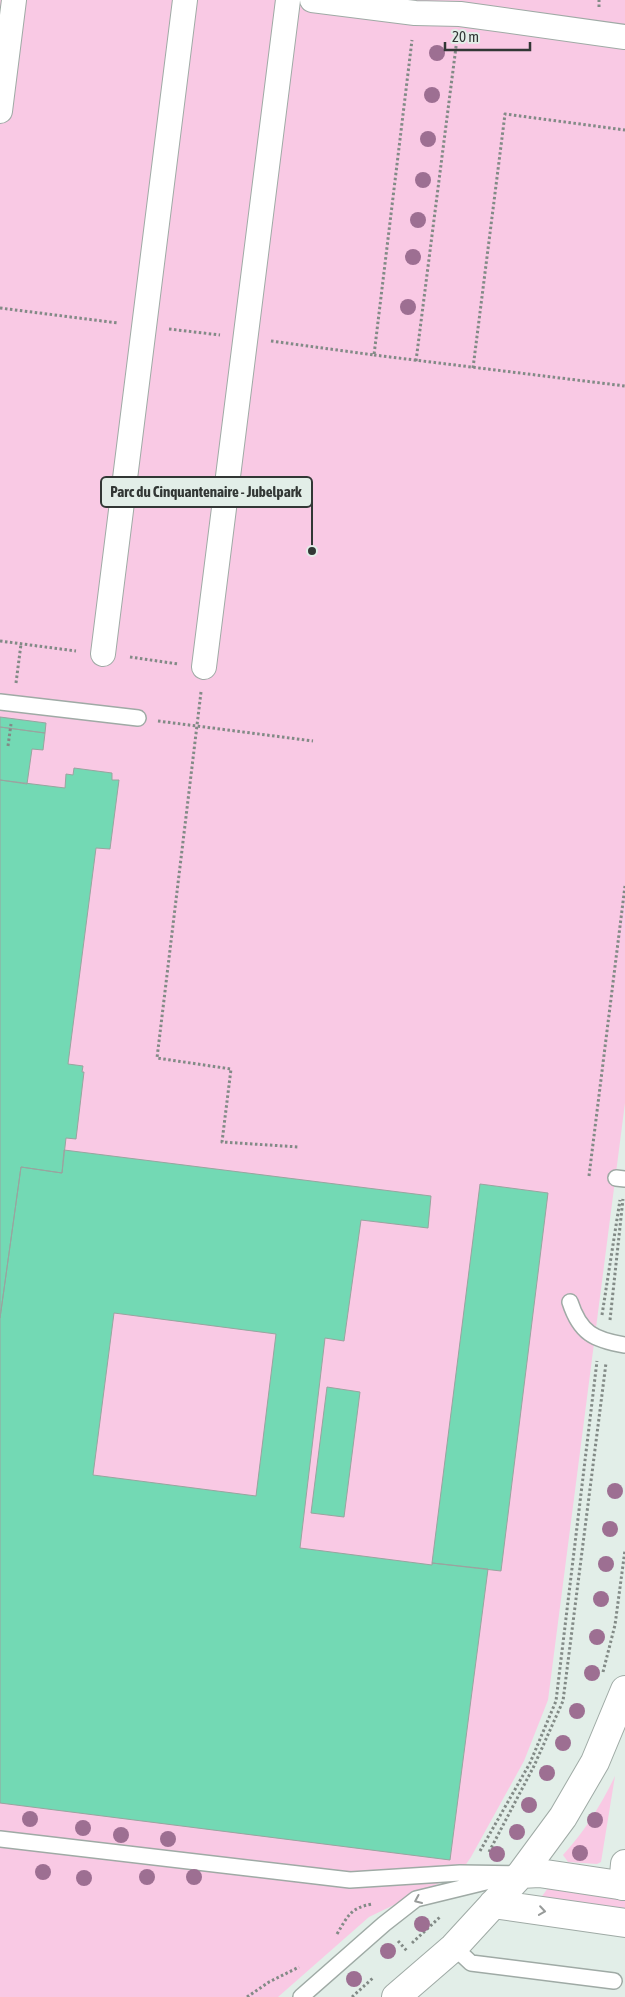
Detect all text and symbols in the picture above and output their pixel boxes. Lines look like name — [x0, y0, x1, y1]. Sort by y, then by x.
scale bar — [445, 20, 530, 52]
text: 20 m — [452, 28, 479, 45]
callout: Parc du Cinquantenaire - Jubelpark — [101, 477, 312, 507]
text: Parc du Cinquantenaire - Jubelpark — [110, 483, 302, 500]
one-way arrow — [414, 1893, 423, 1904]
one-way arrow — [537, 1906, 546, 1916]

